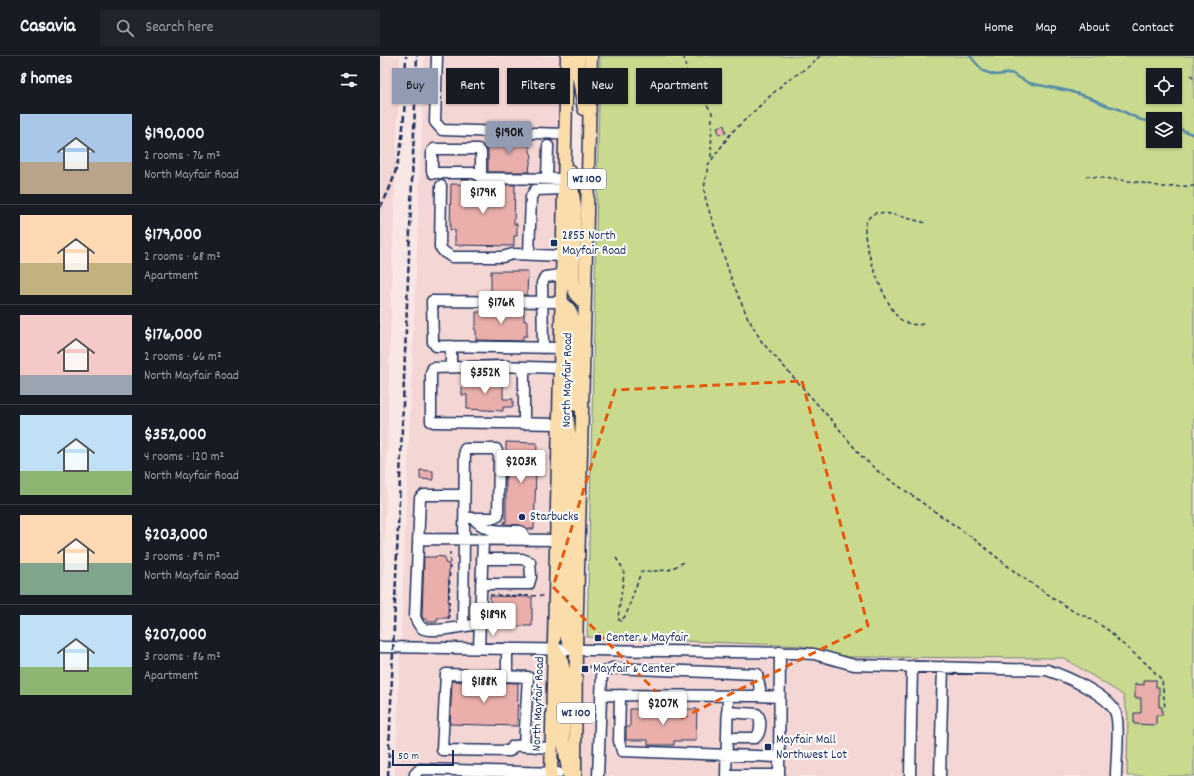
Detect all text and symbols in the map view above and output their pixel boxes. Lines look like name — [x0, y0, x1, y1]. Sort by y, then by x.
search box — [100, 10, 380, 46]
text: Casavia — [20, 14, 76, 41]
icon: search — [114, 17, 136, 39]
text: Search here — [146, 17, 213, 39]
text: Home — [984, 18, 1013, 38]
text: Map — [1035, 18, 1057, 38]
text: About — [1079, 18, 1110, 38]
text: Contact — [1132, 18, 1174, 38]
text: 8 homes — [20, 68, 72, 92]
chip: Buy — [392, 68, 438, 104]
chip: Rent — [446, 68, 499, 104]
chip: Filters — [507, 68, 570, 104]
chip: New — [578, 68, 628, 104]
chip: Apartment — [636, 68, 722, 104]
map controls — [1146, 68, 1182, 148]
button: locate — [1146, 68, 1182, 104]
icon: filters — [338, 69, 360, 91]
button: layers — [1146, 112, 1182, 148]
pin: $190K — [481, 121, 537, 155]
text: $190,000 — [144, 123, 204, 147]
text: $190K — [495, 124, 523, 143]
icon: home — [52, 130, 100, 178]
text: 2 rooms · 76 m² — [144, 147, 220, 166]
text: North Mayfair Road — [144, 166, 239, 185]
road number: WI 100 — [568, 169, 606, 189]
pin: $179K — [455, 181, 511, 215]
text: $179K — [470, 184, 496, 203]
text: $179,000 — [144, 224, 202, 248]
place label: 2855 North Mayfair Road — [562, 227, 626, 261]
icon: home — [52, 231, 100, 279]
marker: 2855 North Mayfair Road — [549, 238, 559, 248]
text: 2 rooms · 68 m² — [144, 248, 221, 267]
text: Apartment — [144, 267, 198, 286]
pin: $176K — [473, 291, 529, 325]
text: $176K — [488, 294, 514, 313]
text: $176,000 — [144, 324, 202, 348]
icon: home — [52, 331, 100, 379]
street label: North Mayfair Road — [558, 332, 578, 428]
text: 2 rooms · 66 m² — [144, 348, 222, 367]
pin: $352K — [457, 361, 513, 395]
text: $352K — [470, 364, 500, 383]
text: North Mayfair Road — [144, 367, 239, 386]
text: $352,000 — [144, 424, 207, 448]
icon: home — [52, 431, 100, 479]
text: 4 rooms · 120 m² — [144, 448, 224, 467]
pin: $203K — [493, 450, 549, 484]
text: $203K — [505, 453, 537, 472]
text: North Mayfair Road — [144, 467, 239, 486]
place label: Starbucks — [530, 508, 579, 527]
marker: Starbucks — [517, 512, 527, 522]
text: $203,000 — [144, 524, 208, 548]
icon: home — [52, 531, 100, 579]
text: 3 rooms · 89 m² — [144, 548, 220, 567]
text: North Mayfair Road — [144, 567, 239, 586]
pin: $189K — [465, 603, 521, 637]
text: $189K — [480, 606, 506, 625]
text: $207,000 — [144, 624, 207, 648]
place label: Center & Mayfair — [606, 629, 688, 648]
icon: home — [52, 631, 100, 679]
marker: Center & Mayfair — [593, 633, 603, 643]
text: 3 rooms · 86 m² — [144, 648, 221, 667]
street label: North Mayfair Road — [528, 656, 550, 752]
place label: Mayfair & Center — [593, 660, 675, 679]
marker: Mayfair & Center — [580, 664, 590, 674]
text: Apartment — [144, 667, 198, 686]
pin: $188K — [456, 670, 512, 704]
text: $188K — [471, 673, 497, 692]
pin: $207K — [635, 692, 691, 726]
text: $207K — [648, 695, 678, 714]
road number: WI 100 — [557, 703, 595, 723]
place label: Mayfair Mall Northwest Lot — [776, 731, 847, 765]
marker: Mayfair Mall Northwest Lot — [763, 742, 773, 752]
scale bar — [392, 748, 454, 767]
text: 50 m — [398, 749, 419, 765]

